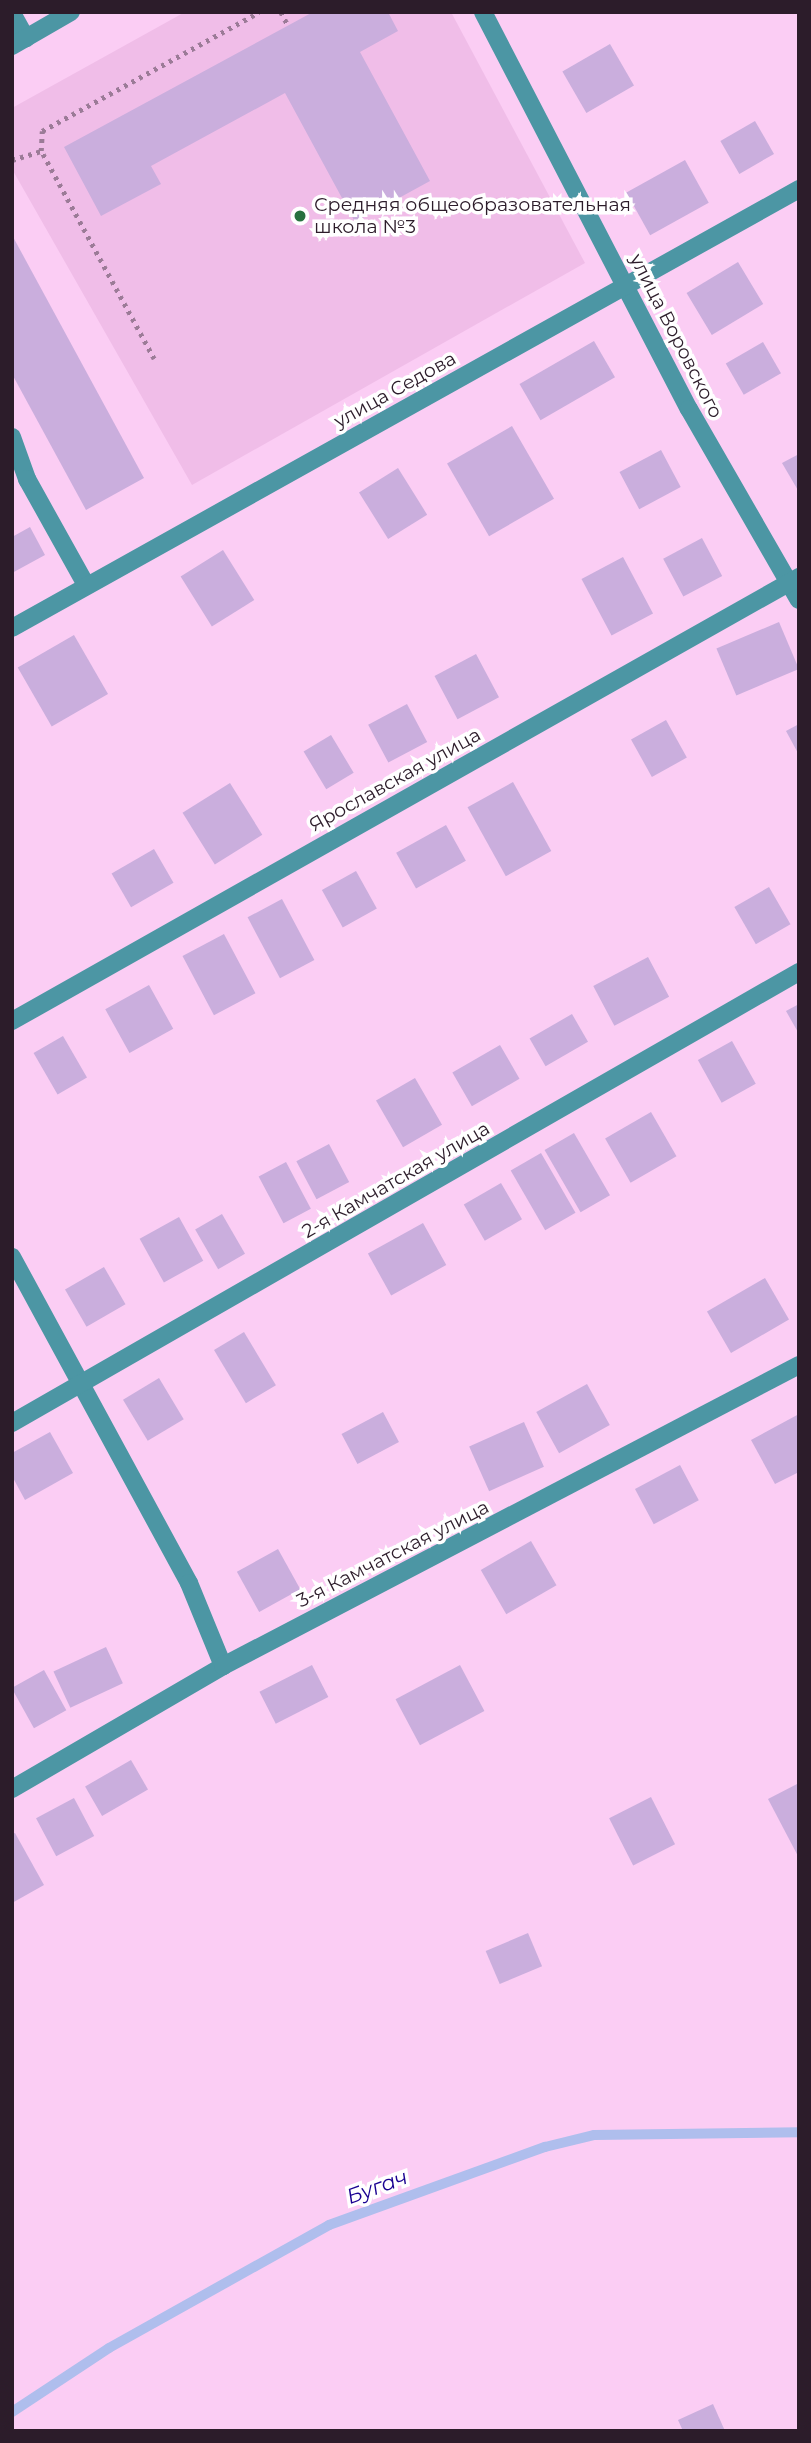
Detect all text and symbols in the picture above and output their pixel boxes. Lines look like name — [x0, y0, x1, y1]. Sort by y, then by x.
place label: Средняя общеобразовательная школа №3 — [314, 194, 631, 238]
marker: Средняя общеобразовательная школа №3 — [292, 208, 308, 224]
street label: улица Воровского — [625, 250, 727, 422]
street label: улица Седова — [330, 347, 460, 433]
street label: Ярославская улица — [305, 723, 485, 837]
street label: 2-я Камчатская улица — [298, 1117, 494, 1243]
street label: 3-я Камчатская улица — [293, 1496, 493, 1612]
water label: Бугач — [343, 2164, 411, 2210]

